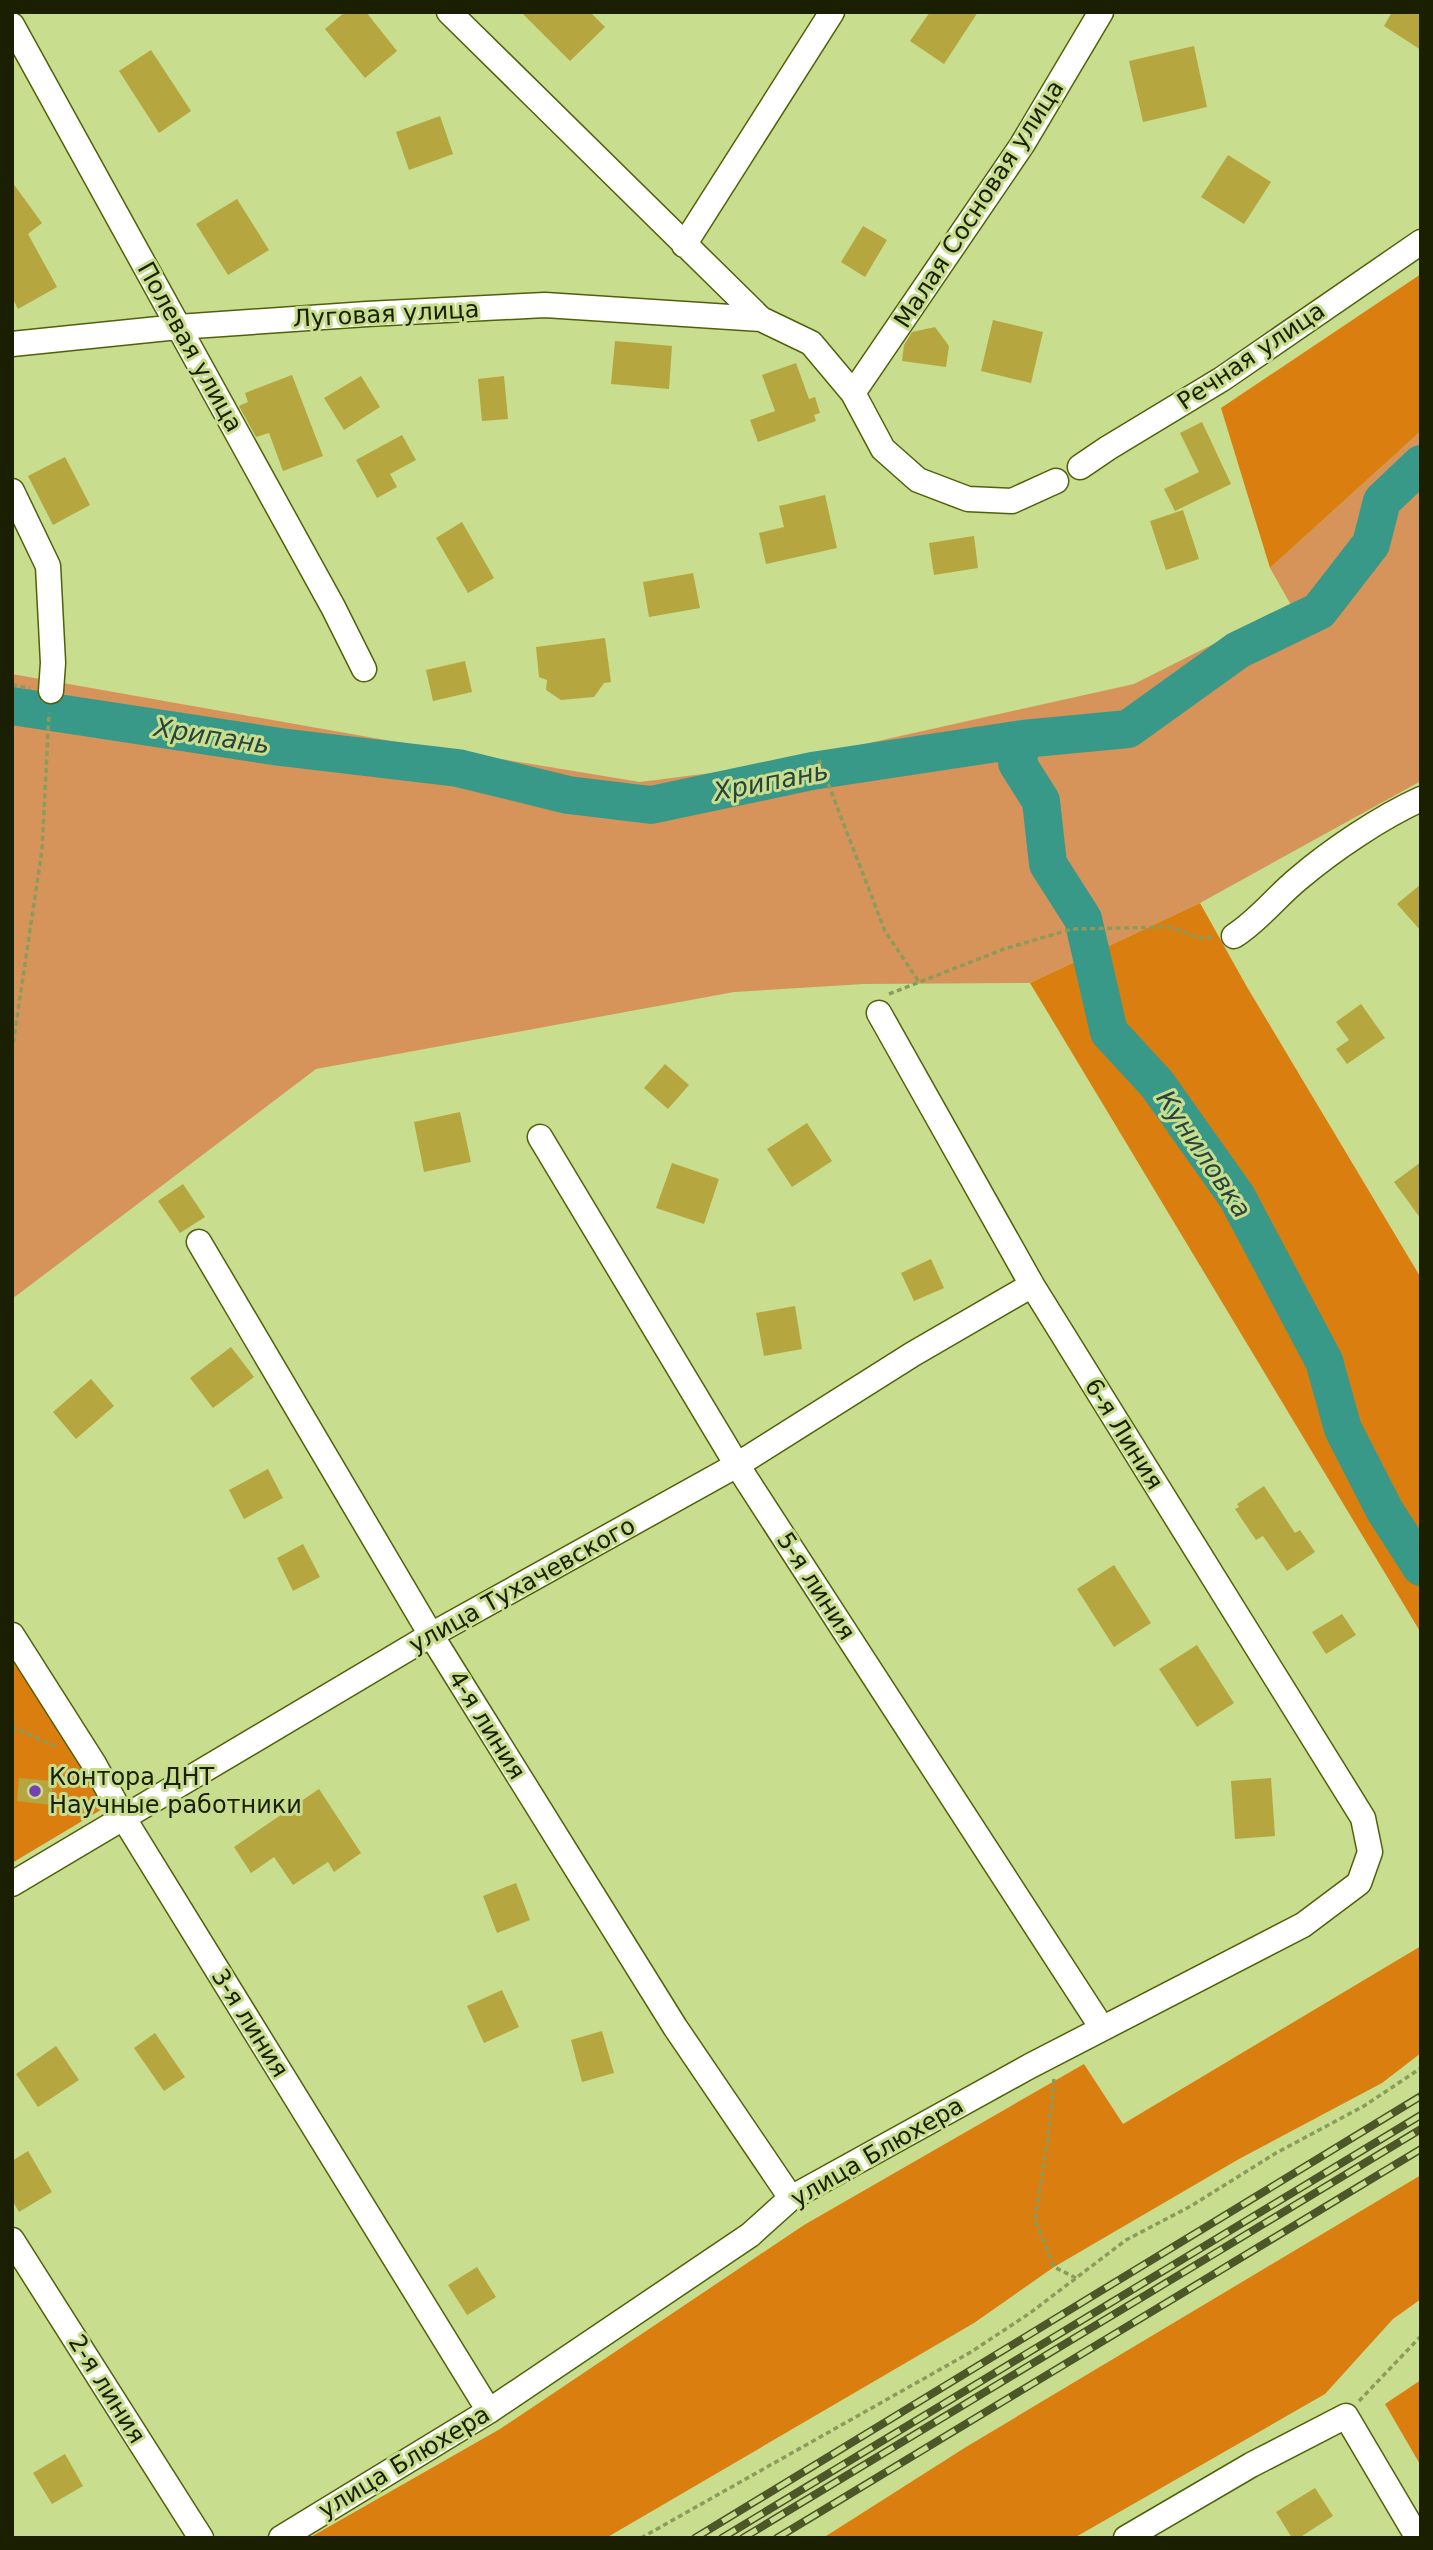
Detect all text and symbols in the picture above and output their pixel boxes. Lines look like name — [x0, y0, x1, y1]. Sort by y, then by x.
street label: Малая Сосновая улица — [888, 75, 1070, 333]
street label: Полевая улица — [132, 257, 248, 437]
street label: Луговая улица — [292, 295, 480, 333]
street label: Речная улица — [1172, 296, 1330, 416]
water label: Хрипань — [150, 712, 272, 760]
water label: Хрипань — [709, 755, 831, 807]
water label: Куниловка — [1150, 1085, 1258, 1223]
street label: 6-я Линия — [1079, 1373, 1169, 1495]
street label: улица Тухачевского — [404, 1511, 640, 1659]
street label: 5-я линия — [771, 1527, 861, 1645]
street label: 4-я линия — [443, 1666, 531, 1784]
place label: Контора ДНТ Научные работники — [49, 1763, 302, 1819]
marker: Контора ДНТ Научные работники — [27, 1783, 43, 1799]
street label: 3-я линия — [206, 1964, 294, 2082]
street label: улица Блюхера — [786, 2091, 968, 2213]
street label: 2-я линия — [63, 2330, 151, 2448]
street label: улица Блюхера — [313, 2400, 495, 2524]

